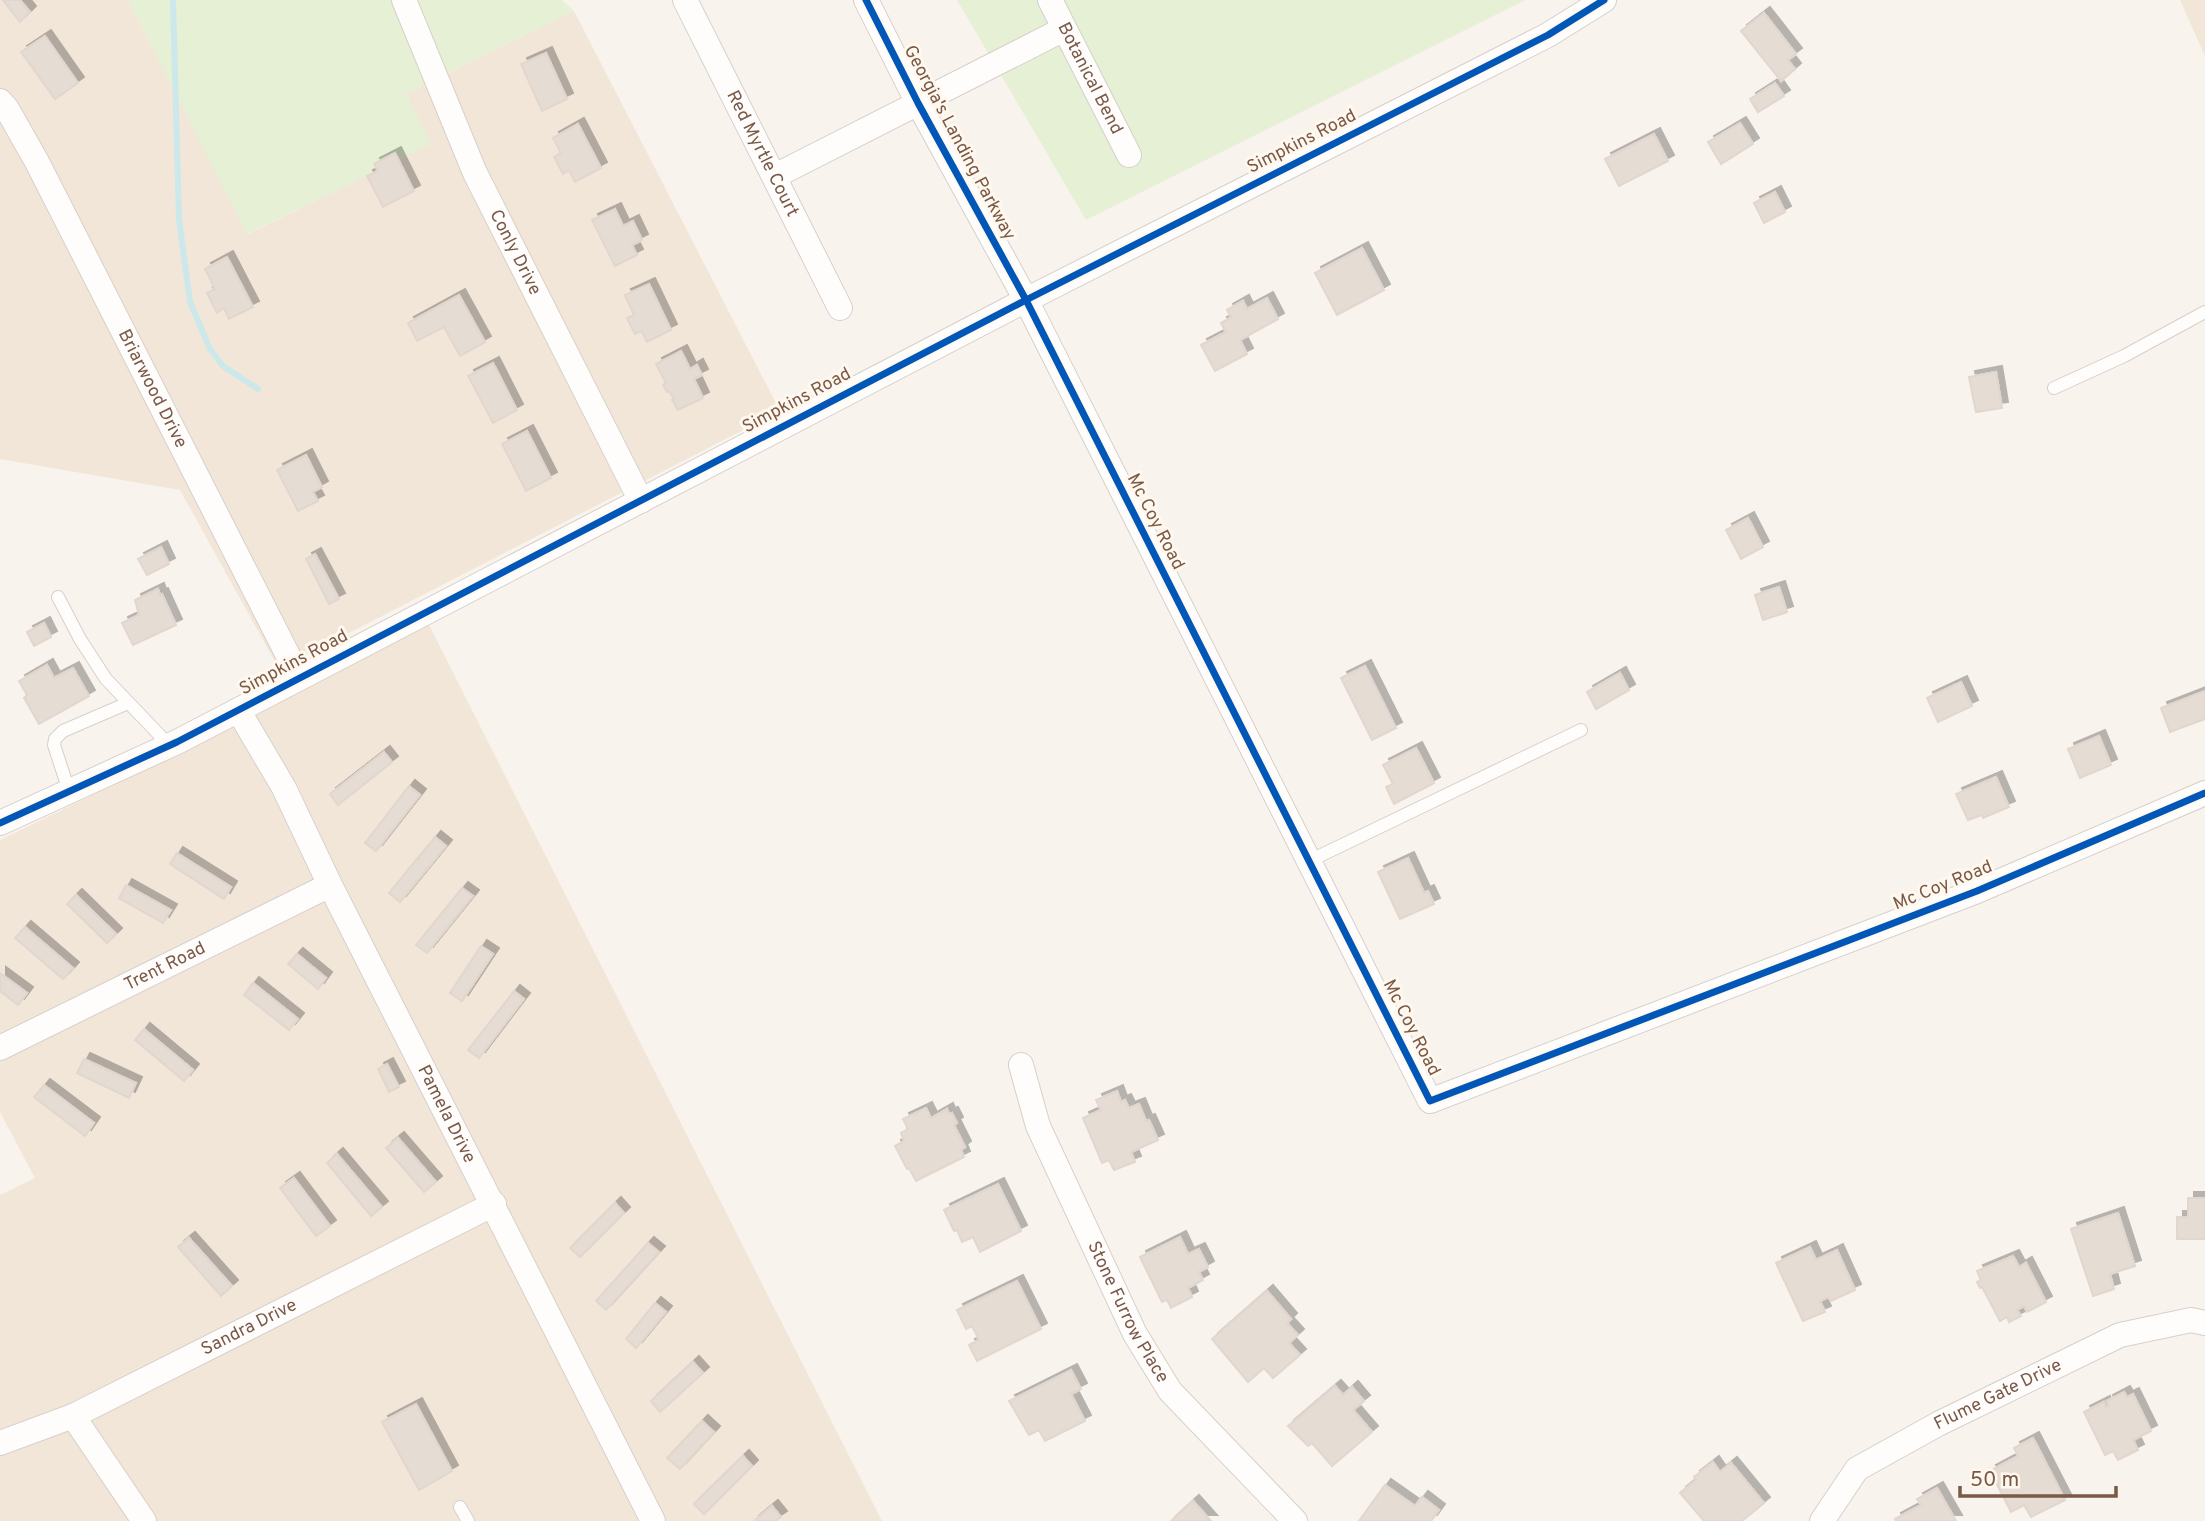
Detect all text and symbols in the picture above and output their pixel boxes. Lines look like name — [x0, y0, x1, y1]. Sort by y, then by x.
street label: Botanical Bend — [1052, 19, 1128, 138]
street label: Georgia's Landing Parkway — [898, 41, 1020, 245]
street label: Red Myrtle Court — [721, 87, 804, 221]
street label: Simpkins Road — [1243, 105, 1361, 179]
street label: Conly Drive — [484, 206, 546, 299]
street label: Briarwood Drive — [113, 325, 192, 452]
street label: Simpkins Road — [739, 363, 855, 439]
street label: Mc Coy Road — [1121, 470, 1189, 574]
street label: Simpkins Road — [236, 625, 352, 701]
street label: Mc Coy Road — [1890, 856, 1996, 916]
street label: Trent Road — [120, 937, 210, 996]
street label: Mc Coy Road — [1377, 976, 1445, 1080]
street label: Pamela Drive — [412, 1061, 481, 1167]
street label: Stone Furrow Place — [1082, 1238, 1174, 1387]
street label: Sandra Drive — [197, 1294, 301, 1361]
street label: Flume Gate Drive — [1930, 1354, 2066, 1436]
scale bar — [1960, 1454, 2116, 1498]
text: 50 m — [1970, 1467, 2019, 1494]

